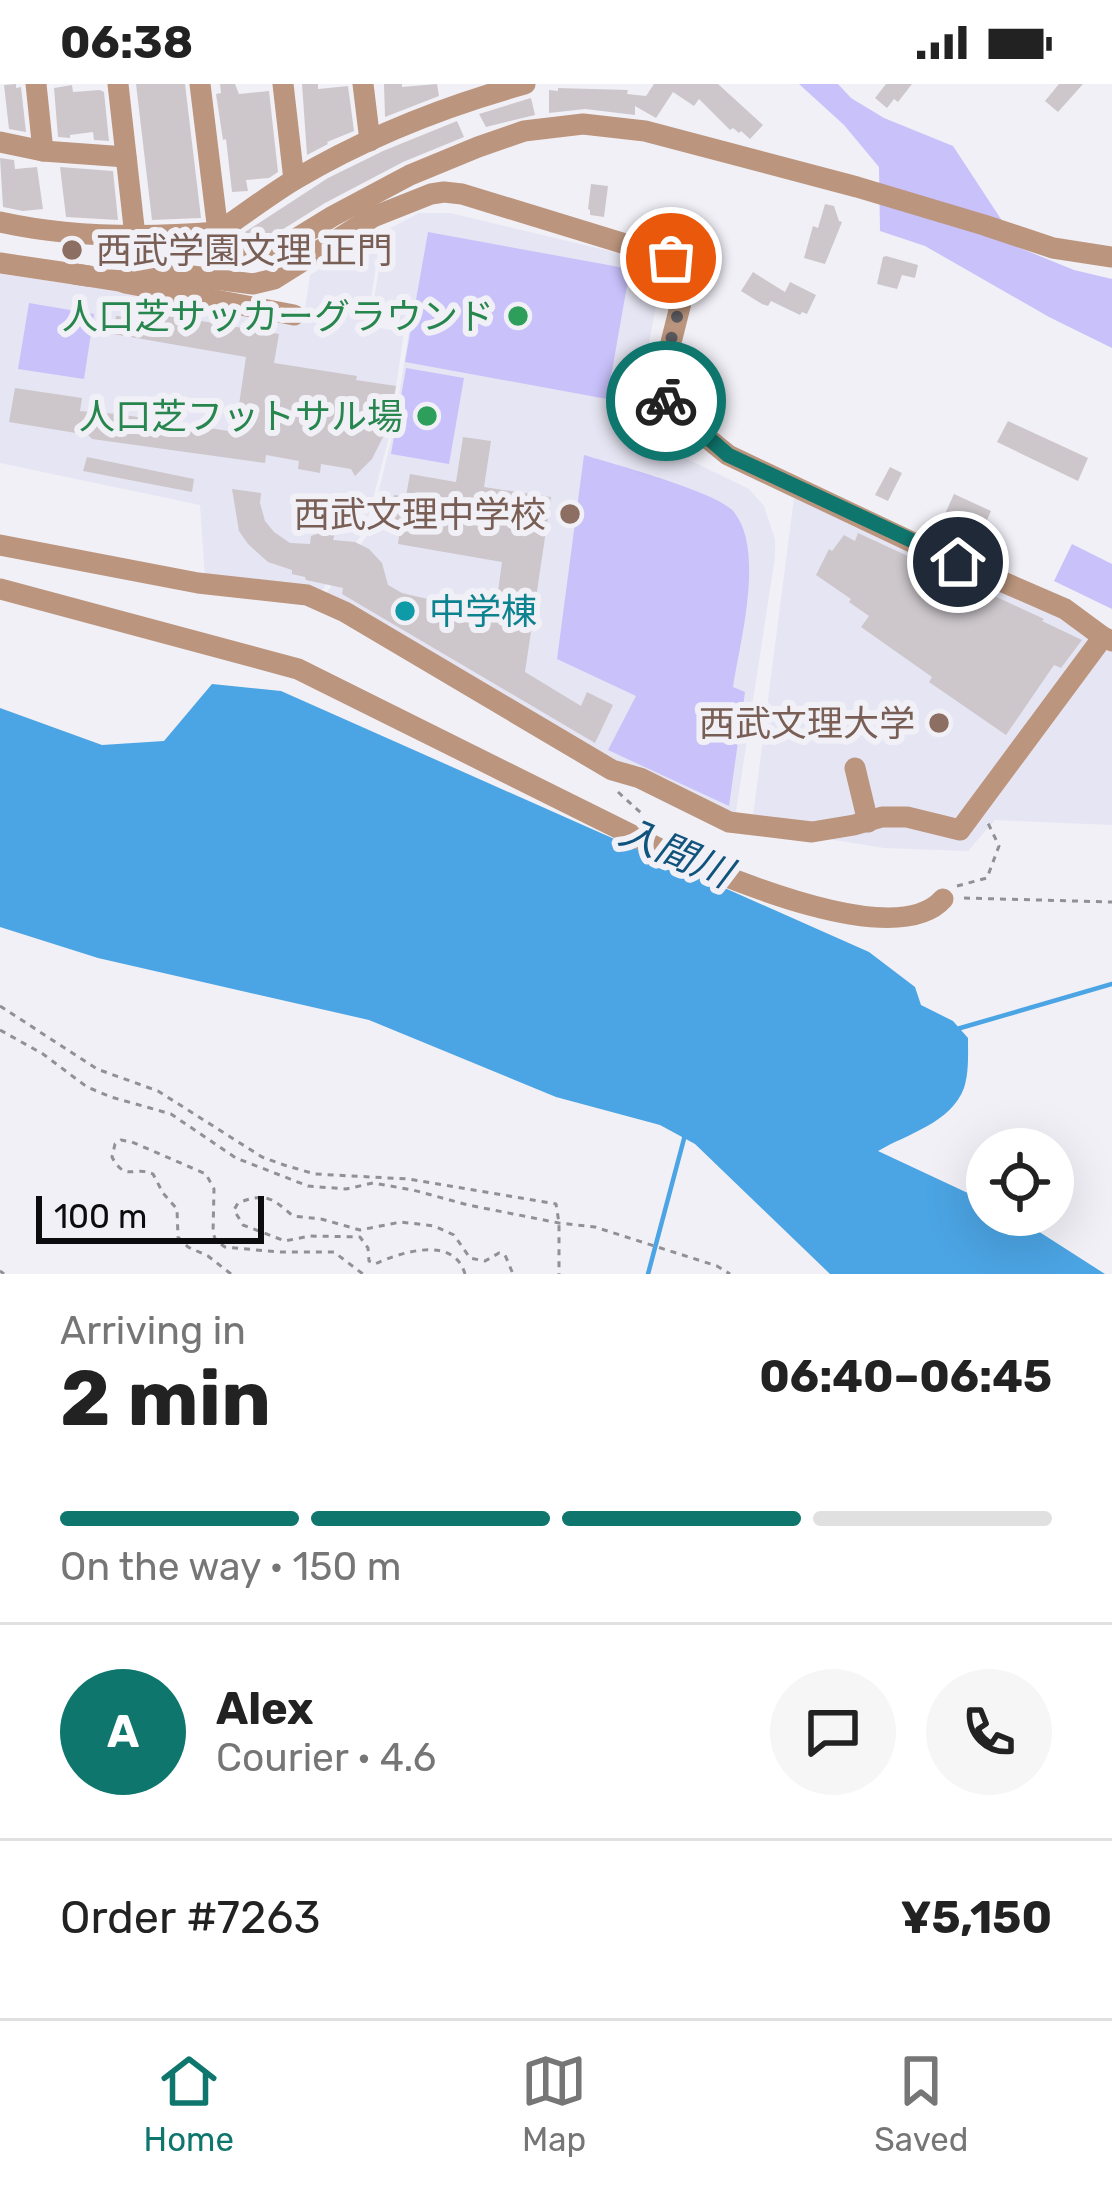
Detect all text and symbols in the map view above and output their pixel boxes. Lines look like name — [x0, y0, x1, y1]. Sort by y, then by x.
text: 06:38 — [60, 16, 193, 69]
pin — [620, 207, 722, 309]
icon: bag — [638, 225, 704, 291]
place label: 西武学園文理 正門 — [96, 229, 393, 272]
marker: 西武学園文理 正門 — [59, 237, 85, 263]
place label: 人口芝サッカーグラウンド — [62, 295, 494, 338]
marker: 人口芝サッカーグラウンド — [505, 303, 531, 329]
courier — [606, 341, 726, 461]
icon: bike — [633, 368, 699, 434]
place label: 人口芝フットサル場 — [79, 395, 403, 438]
marker: 人口芝フットサル場 — [414, 403, 440, 429]
place label: 西武文理中学校 — [294, 493, 546, 536]
marker: 西武文理中学校 — [557, 501, 583, 527]
pin — [907, 511, 1009, 613]
icon: home — [925, 529, 991, 595]
place label: 中学棟 — [429, 590, 537, 633]
marker: 中学棟 — [392, 598, 418, 624]
place label: 西武文理大学 — [699, 702, 915, 745]
marker: 西武文理大学 — [926, 710, 952, 736]
water label: 入間川 — [613, 809, 742, 899]
map controls — [966, 1128, 1074, 1236]
button: locate — [966, 1128, 1074, 1236]
scale bar — [36, 1190, 264, 1243]
text: 100 m — [54, 1197, 147, 1236]
text: Arriving in — [60, 1308, 246, 1354]
text: 06:40–06:45 — [759, 1350, 1052, 1403]
text: 2 min — [60, 1352, 271, 1445]
text: On the way · 150 m — [60, 1544, 401, 1590]
button: chat — [770, 1669, 896, 1795]
button: phone — [926, 1669, 1052, 1795]
text: Alex — [216, 1682, 314, 1735]
text: A — [107, 1705, 139, 1758]
text: Courier · 4.6 — [216, 1735, 436, 1781]
text: Order #7263 — [60, 1891, 321, 1944]
text: ¥5,150 — [900, 1891, 1052, 1944]
tab: Home — [144, 2048, 234, 2159]
tab: Map — [521, 2048, 587, 2159]
tab: Saved — [874, 2048, 968, 2159]

